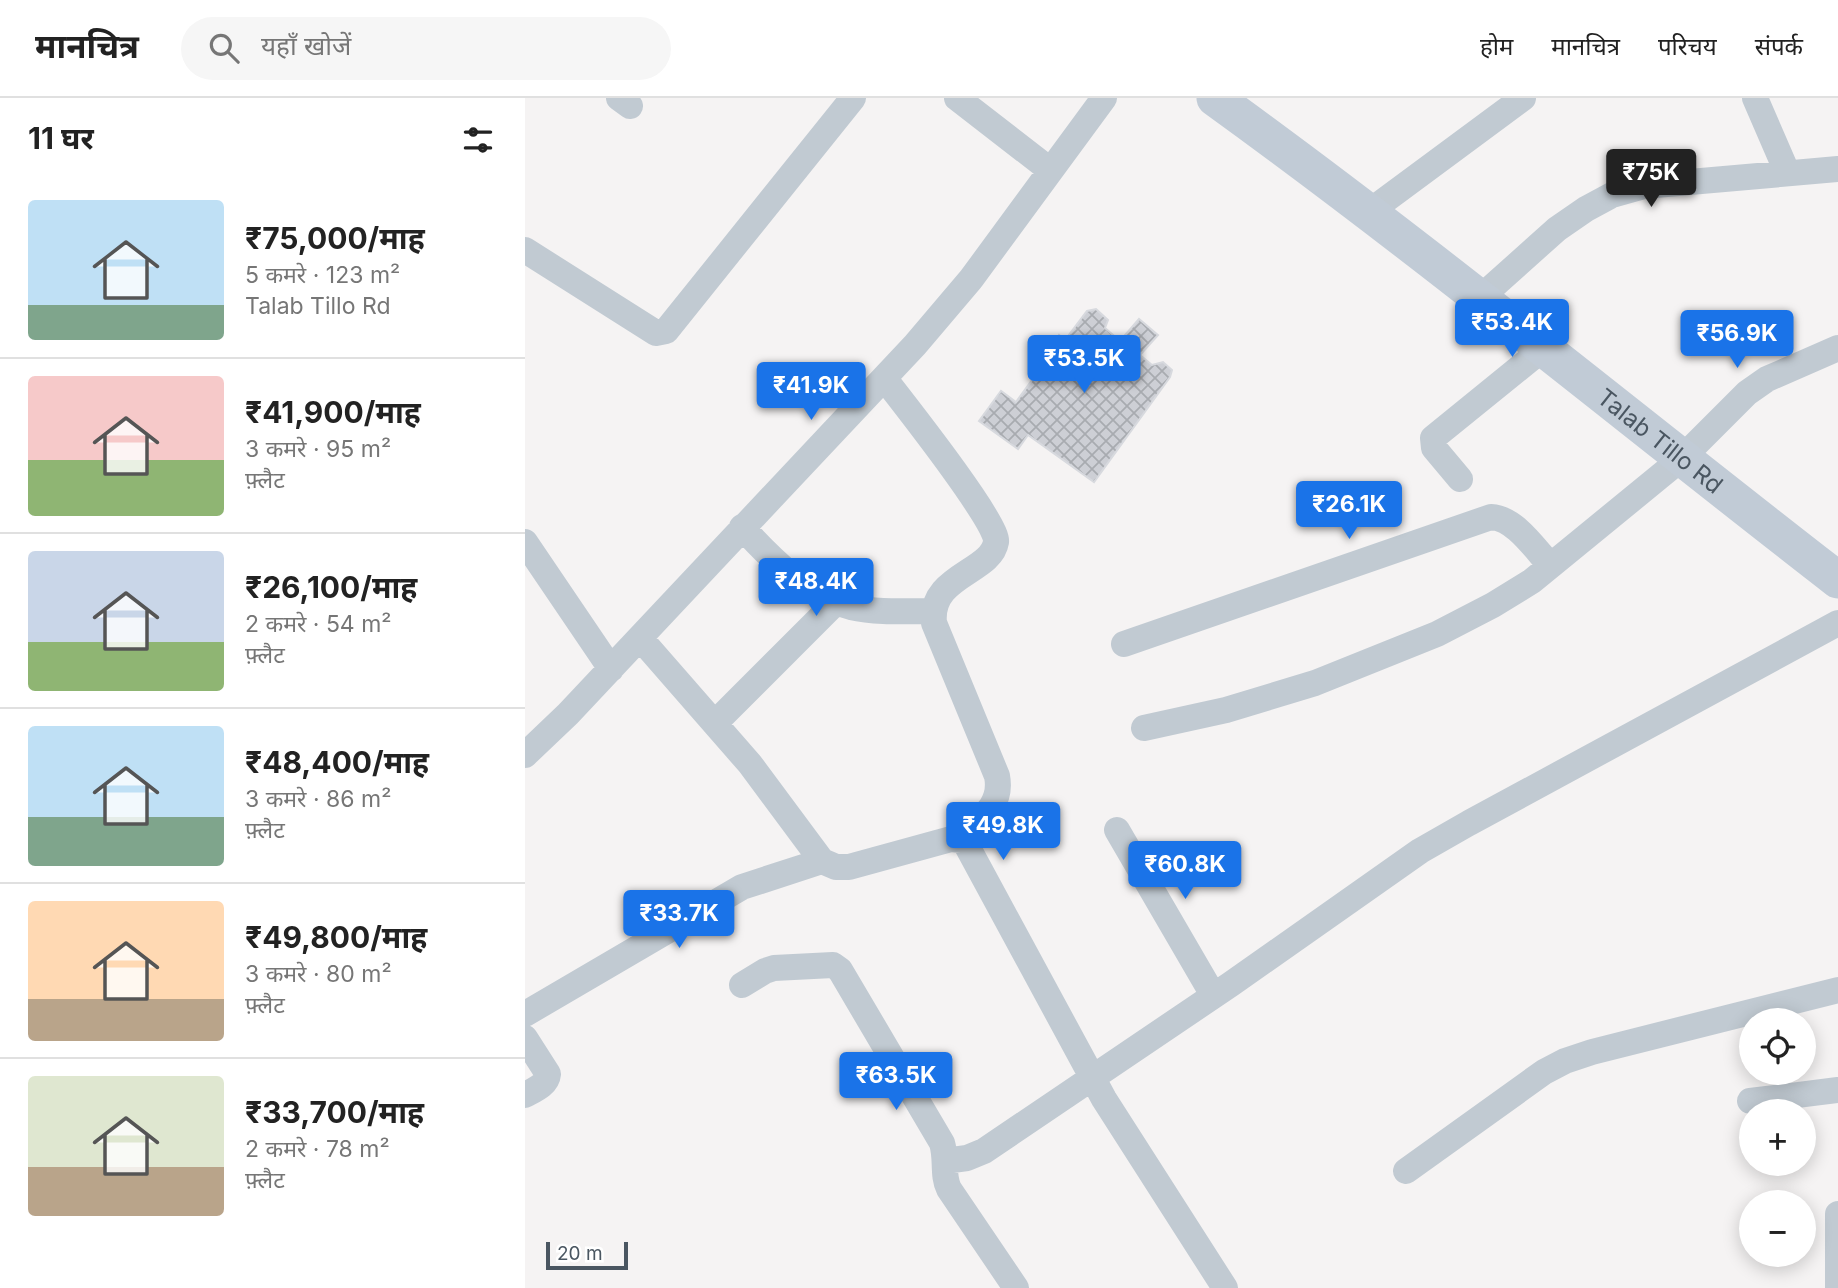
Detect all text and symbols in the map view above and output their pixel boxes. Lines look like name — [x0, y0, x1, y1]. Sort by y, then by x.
search box — [181, 17, 671, 80]
text: मानचित्र — [35, 26, 139, 66]
icon: search — [205, 29, 243, 67]
text: यहाँ खोजें — [261, 30, 351, 61]
text: होम — [1480, 32, 1513, 61]
text: मानचित्र — [1551, 32, 1620, 61]
text: परिचय — [1658, 32, 1717, 61]
text: संपर्क — [1755, 32, 1803, 61]
text: 11 घर — [28, 120, 94, 156]
icon: filters — [459, 121, 497, 159]
pin: ₹75K — [1610, 150, 1692, 209]
text: ₹75K — [1622, 158, 1680, 186]
text: ₹75,000/माह — [245, 220, 425, 256]
icon: home — [84, 228, 168, 312]
text: 5 कमरे · 123 m² — [245, 261, 400, 289]
text: Talab Tillo Rd — [245, 292, 390, 320]
pin: ₹53.4K — [1455, 300, 1569, 359]
text: ₹53.4K — [1471, 308, 1553, 336]
pin: ₹56.9K — [1680, 310, 1794, 370]
text: ₹56.9K — [1697, 319, 1777, 347]
pin: ₹53.5K — [1027, 336, 1141, 395]
text: ₹53.5K — [1044, 344, 1124, 372]
pin: ₹41.9K — [754, 362, 868, 422]
text: ₹41.9K — [773, 371, 849, 399]
street label: Talab Tillo Rd — [1592, 382, 1729, 499]
text: ₹41,900/माह — [245, 394, 421, 430]
icon: home — [84, 404, 168, 488]
text: 3 कमरे · 95 m² — [245, 435, 391, 463]
text: फ़्लैट — [245, 466, 285, 494]
pin: ₹26.1K — [1292, 482, 1406, 541]
text: ₹26.1K — [1312, 490, 1386, 518]
pin: ₹48.4K — [759, 559, 873, 618]
text: ₹48.4K — [775, 567, 857, 595]
text: ₹26,100/माह — [245, 569, 417, 605]
icon: home — [84, 579, 168, 663]
text: 2 कमरे · 54 m² — [245, 610, 392, 638]
text: फ़्लैट — [245, 641, 285, 669]
text: ₹48,400/माह — [245, 744, 429, 780]
icon: home — [84, 754, 168, 838]
text: 3 कमरे · 86 m² — [245, 785, 391, 813]
pin: ₹49.8K — [946, 802, 1060, 862]
text: ₹49.8K — [962, 811, 1044, 839]
text: फ़्लैट — [245, 816, 285, 844]
pin: ₹60.8K — [1128, 842, 1242, 901]
text: ₹60.8K — [1144, 850, 1226, 878]
pin: ₹33.7K — [622, 890, 736, 950]
text: ₹33.7K — [639, 899, 719, 927]
text: ₹49,800/माह — [245, 919, 427, 955]
icon: home — [84, 929, 168, 1013]
text: 3 कमरे · 80 m² — [245, 960, 392, 988]
text: फ़्लैट — [245, 991, 285, 1019]
map controls — [1739, 1008, 1816, 1267]
button: locate — [1739, 1008, 1816, 1085]
pin: ₹63.5K — [839, 1052, 953, 1112]
text: ₹63.5K — [855, 1061, 937, 1089]
text: ₹33,700/माह — [245, 1094, 424, 1130]
button: + — [1739, 1099, 1816, 1176]
icon: home — [84, 1104, 168, 1188]
text: 2 कमरे · 78 m² — [245, 1135, 390, 1163]
text: फ़्लैट — [245, 1166, 285, 1194]
button: − — [1739, 1190, 1816, 1267]
scale bar — [546, 1239, 628, 1271]
text: 20 m — [557, 1242, 603, 1265]

